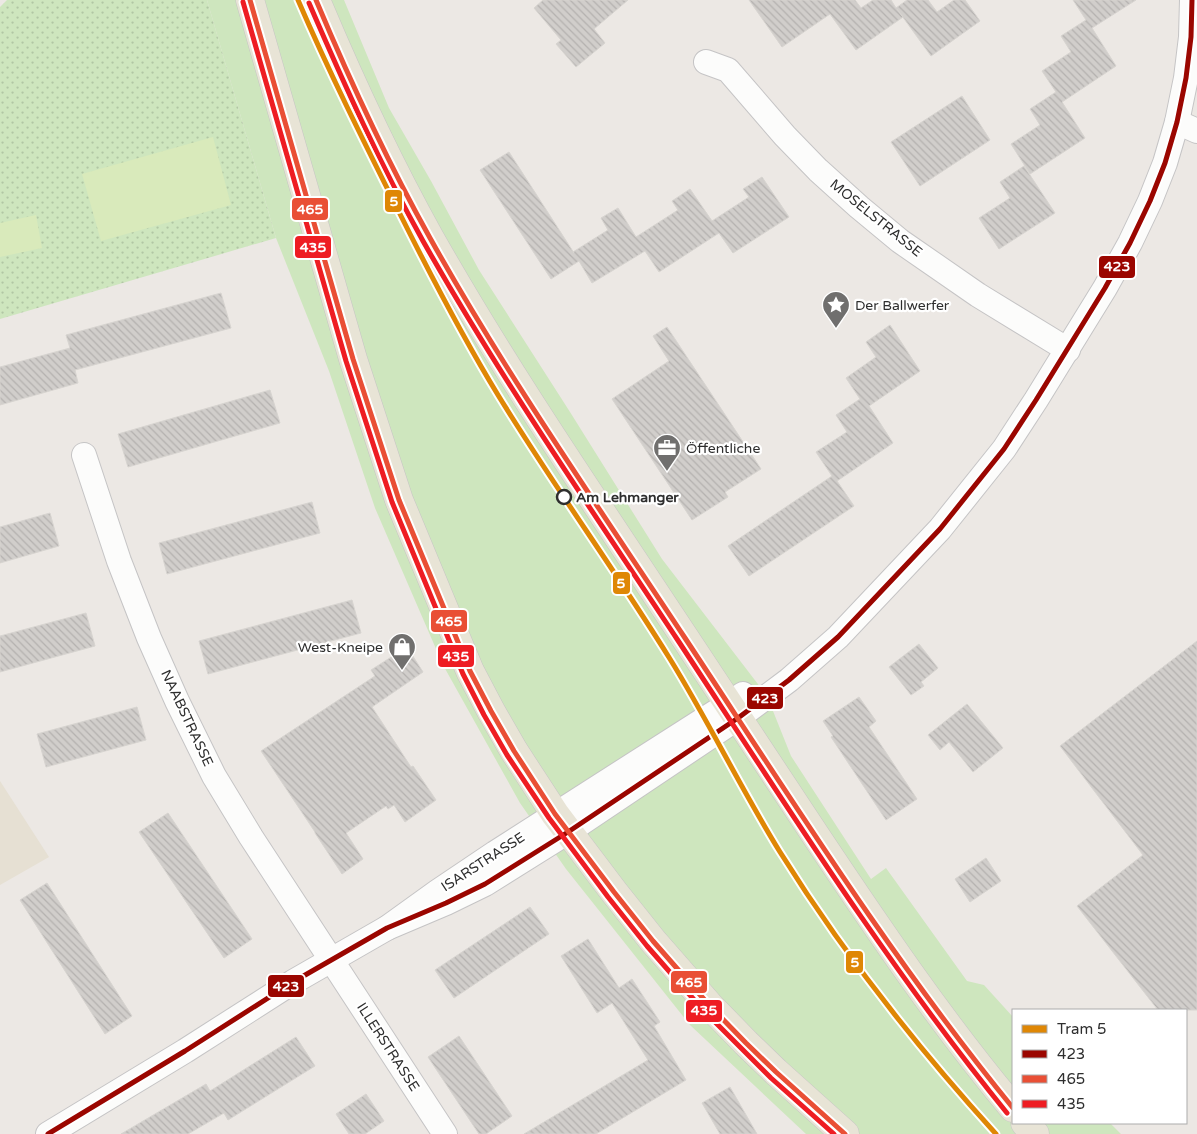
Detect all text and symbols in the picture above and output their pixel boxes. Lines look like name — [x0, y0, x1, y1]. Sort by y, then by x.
street label: MOSELSTRASSE — [826, 176, 926, 260]
line badge: 5 — [384, 189, 403, 213]
text: 5 — [390, 193, 399, 210]
line badge: 465 — [291, 197, 329, 221]
text: 465 — [297, 201, 323, 218]
line badge: 435 — [294, 235, 332, 259]
text: 435 — [300, 239, 326, 256]
line badge: 423 — [1098, 255, 1136, 279]
text: 423 — [1104, 258, 1130, 275]
place icon: Der Ballwerfer — [821, 290, 851, 329]
place label: Der Ballwerfer — [855, 297, 950, 314]
office icon: Öffentliche — [652, 433, 682, 472]
place label: Öffentliche — [686, 440, 760, 457]
marker: Am Lehmanger — [556, 489, 572, 505]
place label: Am Lehmanger — [576, 489, 679, 506]
line badge: 5 — [612, 571, 631, 595]
text: 5 — [617, 575, 626, 592]
line badge: 465 — [430, 609, 468, 633]
text: 465 — [436, 613, 462, 630]
shop icon: West-Kneipe — [387, 632, 417, 671]
place label: West-Kneipe — [298, 639, 383, 656]
line badge: 435 — [437, 644, 475, 668]
text: 435 — [443, 648, 469, 665]
street label: NAABSTRASSE — [157, 667, 217, 769]
line badge: 423 — [746, 686, 784, 710]
text: 423 — [752, 690, 778, 707]
street label: ISARSTRASSE — [438, 829, 528, 895]
line badge: 5 — [845, 950, 864, 974]
text: 5 — [851, 954, 860, 971]
line badge: 465 — [670, 970, 708, 994]
line badge: 423 — [267, 974, 305, 998]
text: 465 — [676, 974, 702, 991]
text: 423 — [273, 978, 299, 995]
street label: ILLERSTRASSE — [353, 999, 423, 1095]
line badge: 435 — [685, 999, 723, 1023]
text: 435 — [691, 1002, 717, 1019]
legend — [1012, 1009, 1187, 1124]
text: Tram 5 — [1057, 1020, 1107, 1038]
text: 423 — [1057, 1045, 1085, 1063]
text: 465 — [1057, 1070, 1085, 1088]
text: 435 — [1057, 1095, 1085, 1113]

